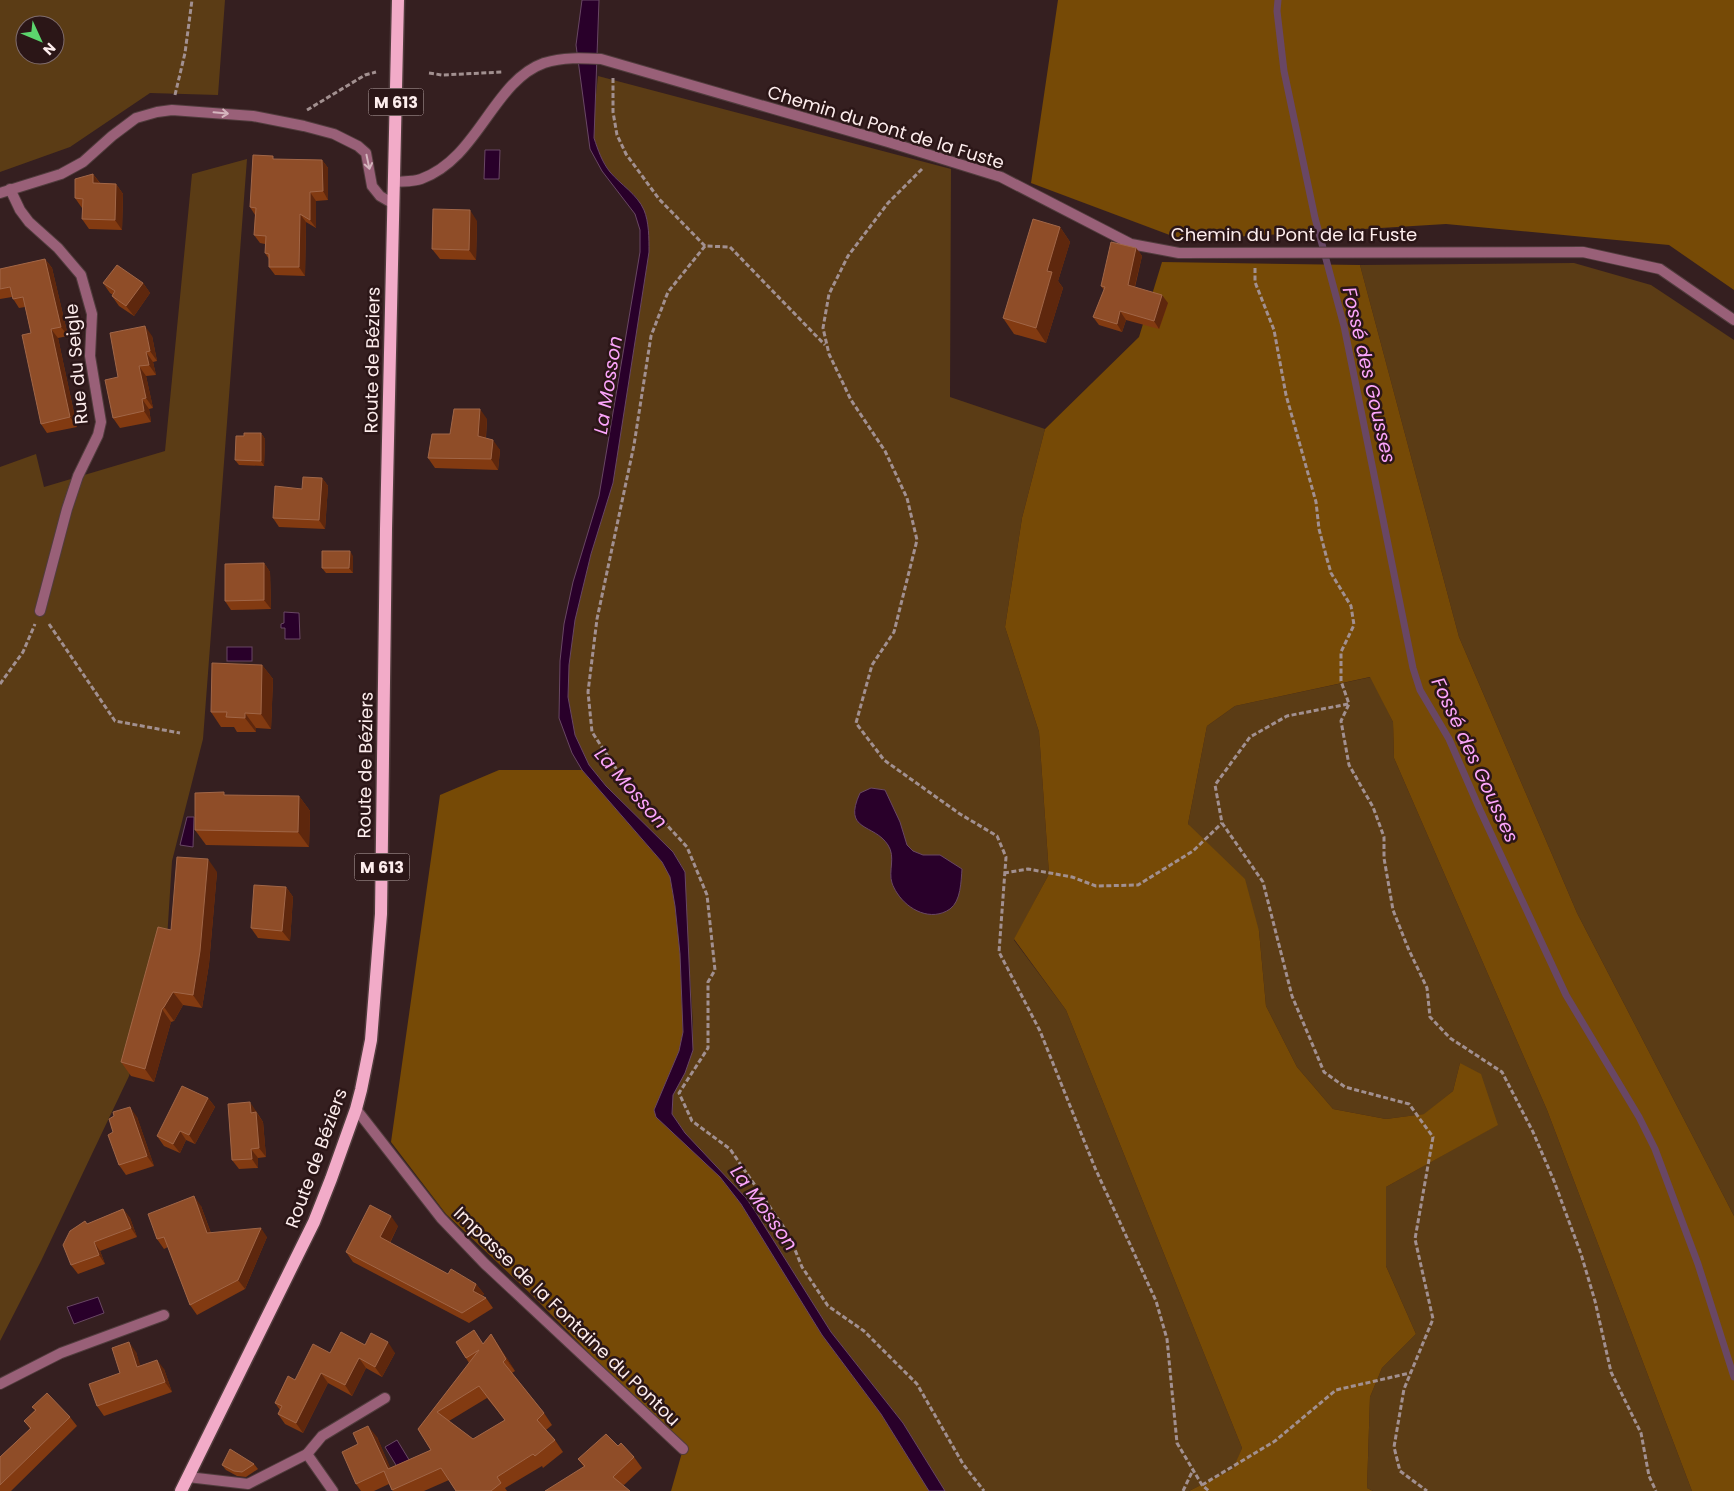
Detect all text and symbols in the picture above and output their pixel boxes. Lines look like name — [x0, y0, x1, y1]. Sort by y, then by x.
north arrow — [15, 15, 65, 65]
text: N — [39, 38, 60, 60]
street label: Chemin du Pont de la Fuste — [765, 79, 1007, 175]
road number: M 613 — [368, 88, 424, 115]
one-way arrow — [212, 108, 228, 118]
one-way arrow — [364, 154, 373, 170]
street label: Chemin du Pont de la Fuste — [1171, 222, 1417, 247]
water label: Fossé des Gousses — [1336, 284, 1402, 466]
street label: Route de Béziers — [358, 286, 386, 434]
street label: Rue du Seigle — [58, 303, 94, 425]
water label: La Mosson — [587, 334, 629, 436]
water label: Fossé des Gousses — [1425, 673, 1525, 847]
street label: Route de Béziers — [351, 691, 379, 839]
water label: La Mosson — [588, 742, 674, 834]
road number: M 613 — [354, 854, 410, 880]
street label: Route de Béziers — [279, 1085, 353, 1231]
water label: La Mosson — [724, 1160, 804, 1256]
street label: Impasse de la Fontaine du Pontou — [448, 1201, 686, 1431]

